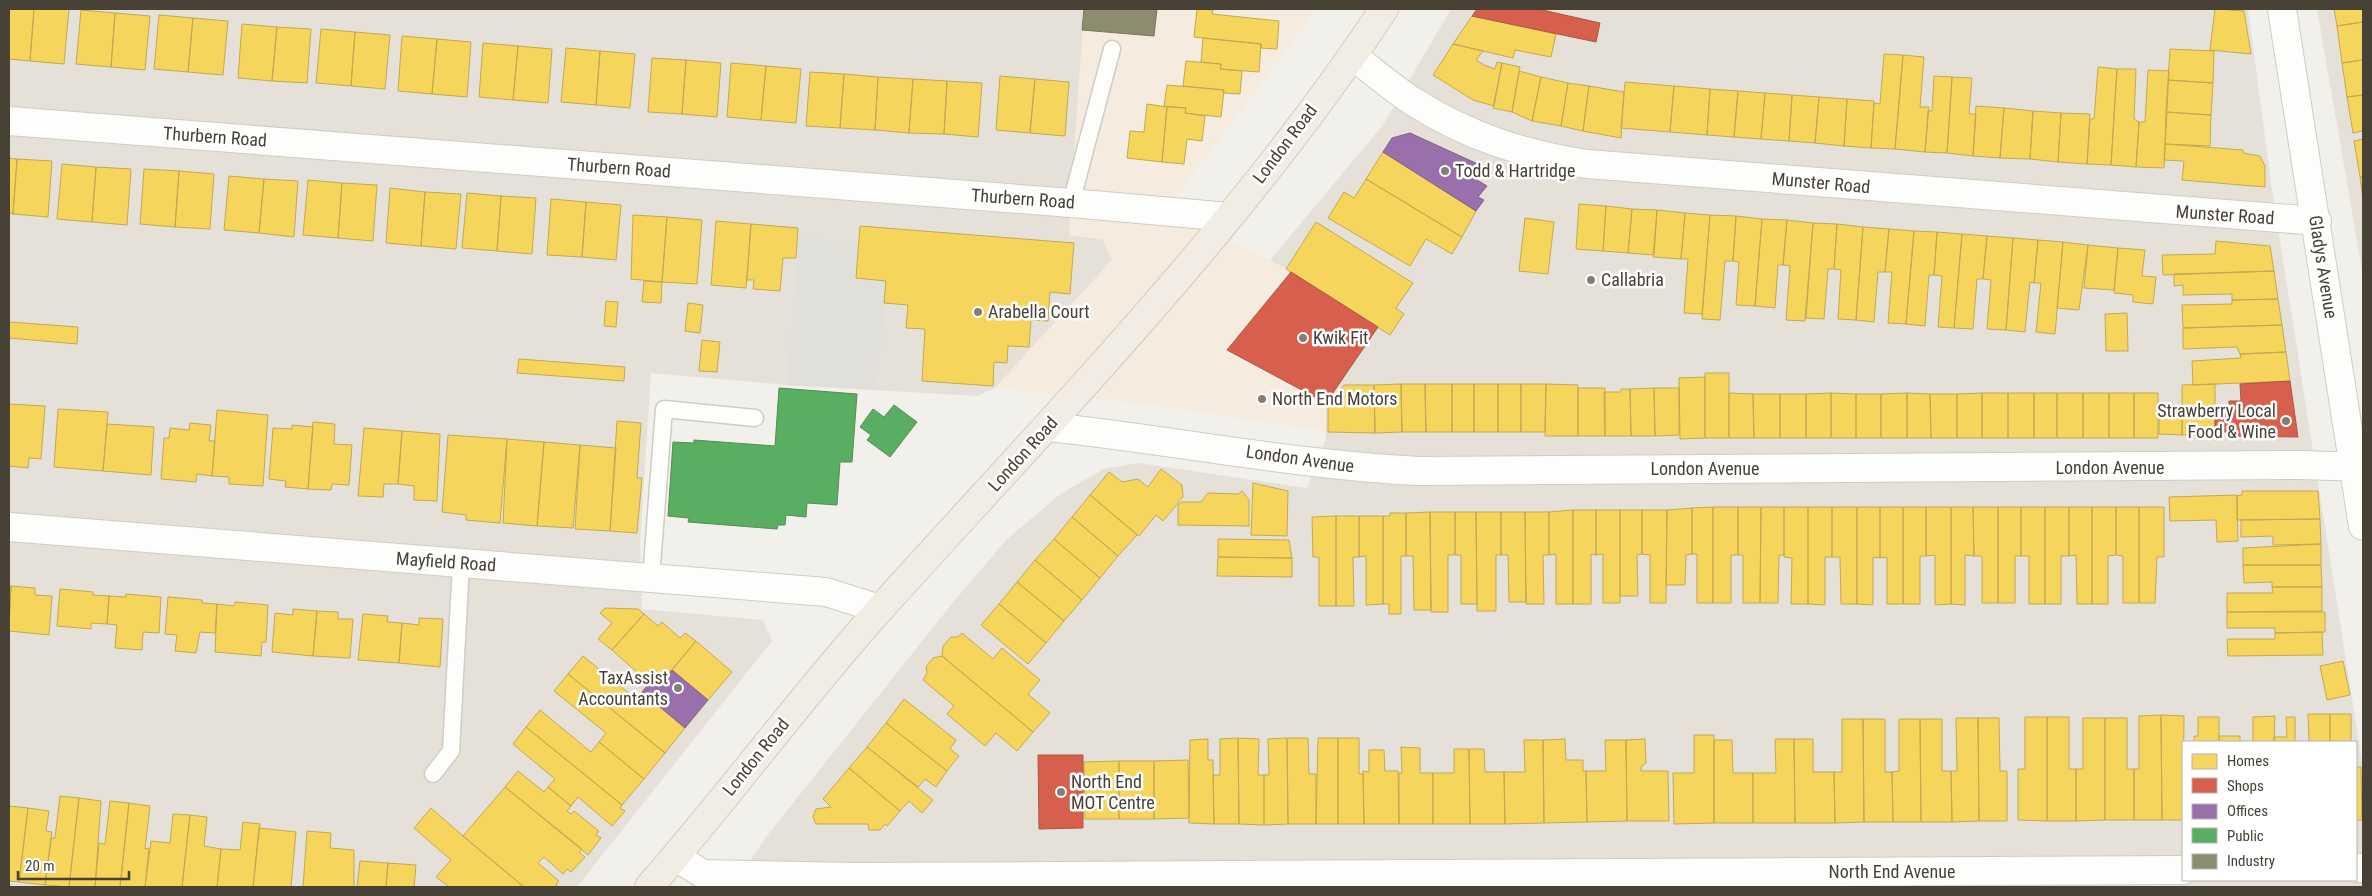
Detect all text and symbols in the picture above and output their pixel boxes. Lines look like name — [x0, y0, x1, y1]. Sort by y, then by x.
street label: London Road — [1248, 100, 1321, 187]
street label: Thurbern Road — [162, 122, 268, 151]
street label: Thurbern Road — [566, 153, 672, 182]
place label: Todd & Hartridge — [1455, 160, 1575, 181]
marker: Todd & Hartridge — [1439, 165, 1451, 177]
street label: Munster Road — [1771, 168, 1871, 197]
street label: Thurbern Road — [970, 184, 1076, 213]
street label: Munster Road — [2175, 201, 2275, 228]
street label: Gladys Avenue — [2305, 214, 2342, 320]
place label: Callabria — [1601, 269, 1664, 290]
marker: Callabria — [1585, 274, 1597, 286]
place label: Arabella Court — [988, 301, 1090, 322]
marker: Arabella Court — [972, 306, 984, 318]
place label: Kwik Fit — [1313, 327, 1368, 348]
marker: Kwik Fit — [1297, 332, 1309, 344]
place label: North End Motors — [1272, 388, 1398, 409]
marker: North End Motors — [1256, 393, 1268, 405]
place label: Strawberry Local Food & Wine — [2157, 400, 2276, 442]
street label: London Road — [984, 412, 1062, 495]
marker: Strawberry Local Food & Wine — [2280, 415, 2292, 427]
street label: London Avenue — [1245, 441, 1355, 476]
street label: London Avenue — [2056, 457, 2164, 478]
street label: London Avenue — [1651, 458, 1759, 479]
street label: Mayfield Road — [395, 548, 497, 575]
place label: TaxAssist Accountants — [578, 667, 668, 709]
marker: TaxAssist Accountants — [672, 682, 684, 694]
street label: London Road — [718, 714, 793, 800]
legend — [2182, 741, 2357, 881]
text: Homes — [2227, 752, 2269, 770]
place label: North End MOT Centre — [1071, 771, 1155, 813]
text: Shops — [2227, 777, 2264, 795]
marker: North End MOT Centre — [1055, 786, 1067, 798]
text: Offices — [2227, 802, 2268, 820]
text: Public — [2227, 827, 2264, 845]
scale bar — [18, 848, 129, 880]
text: Industry — [2227, 852, 2275, 870]
text: 20 m — [25, 857, 55, 875]
street label: North End Avenue — [1829, 861, 1955, 882]

